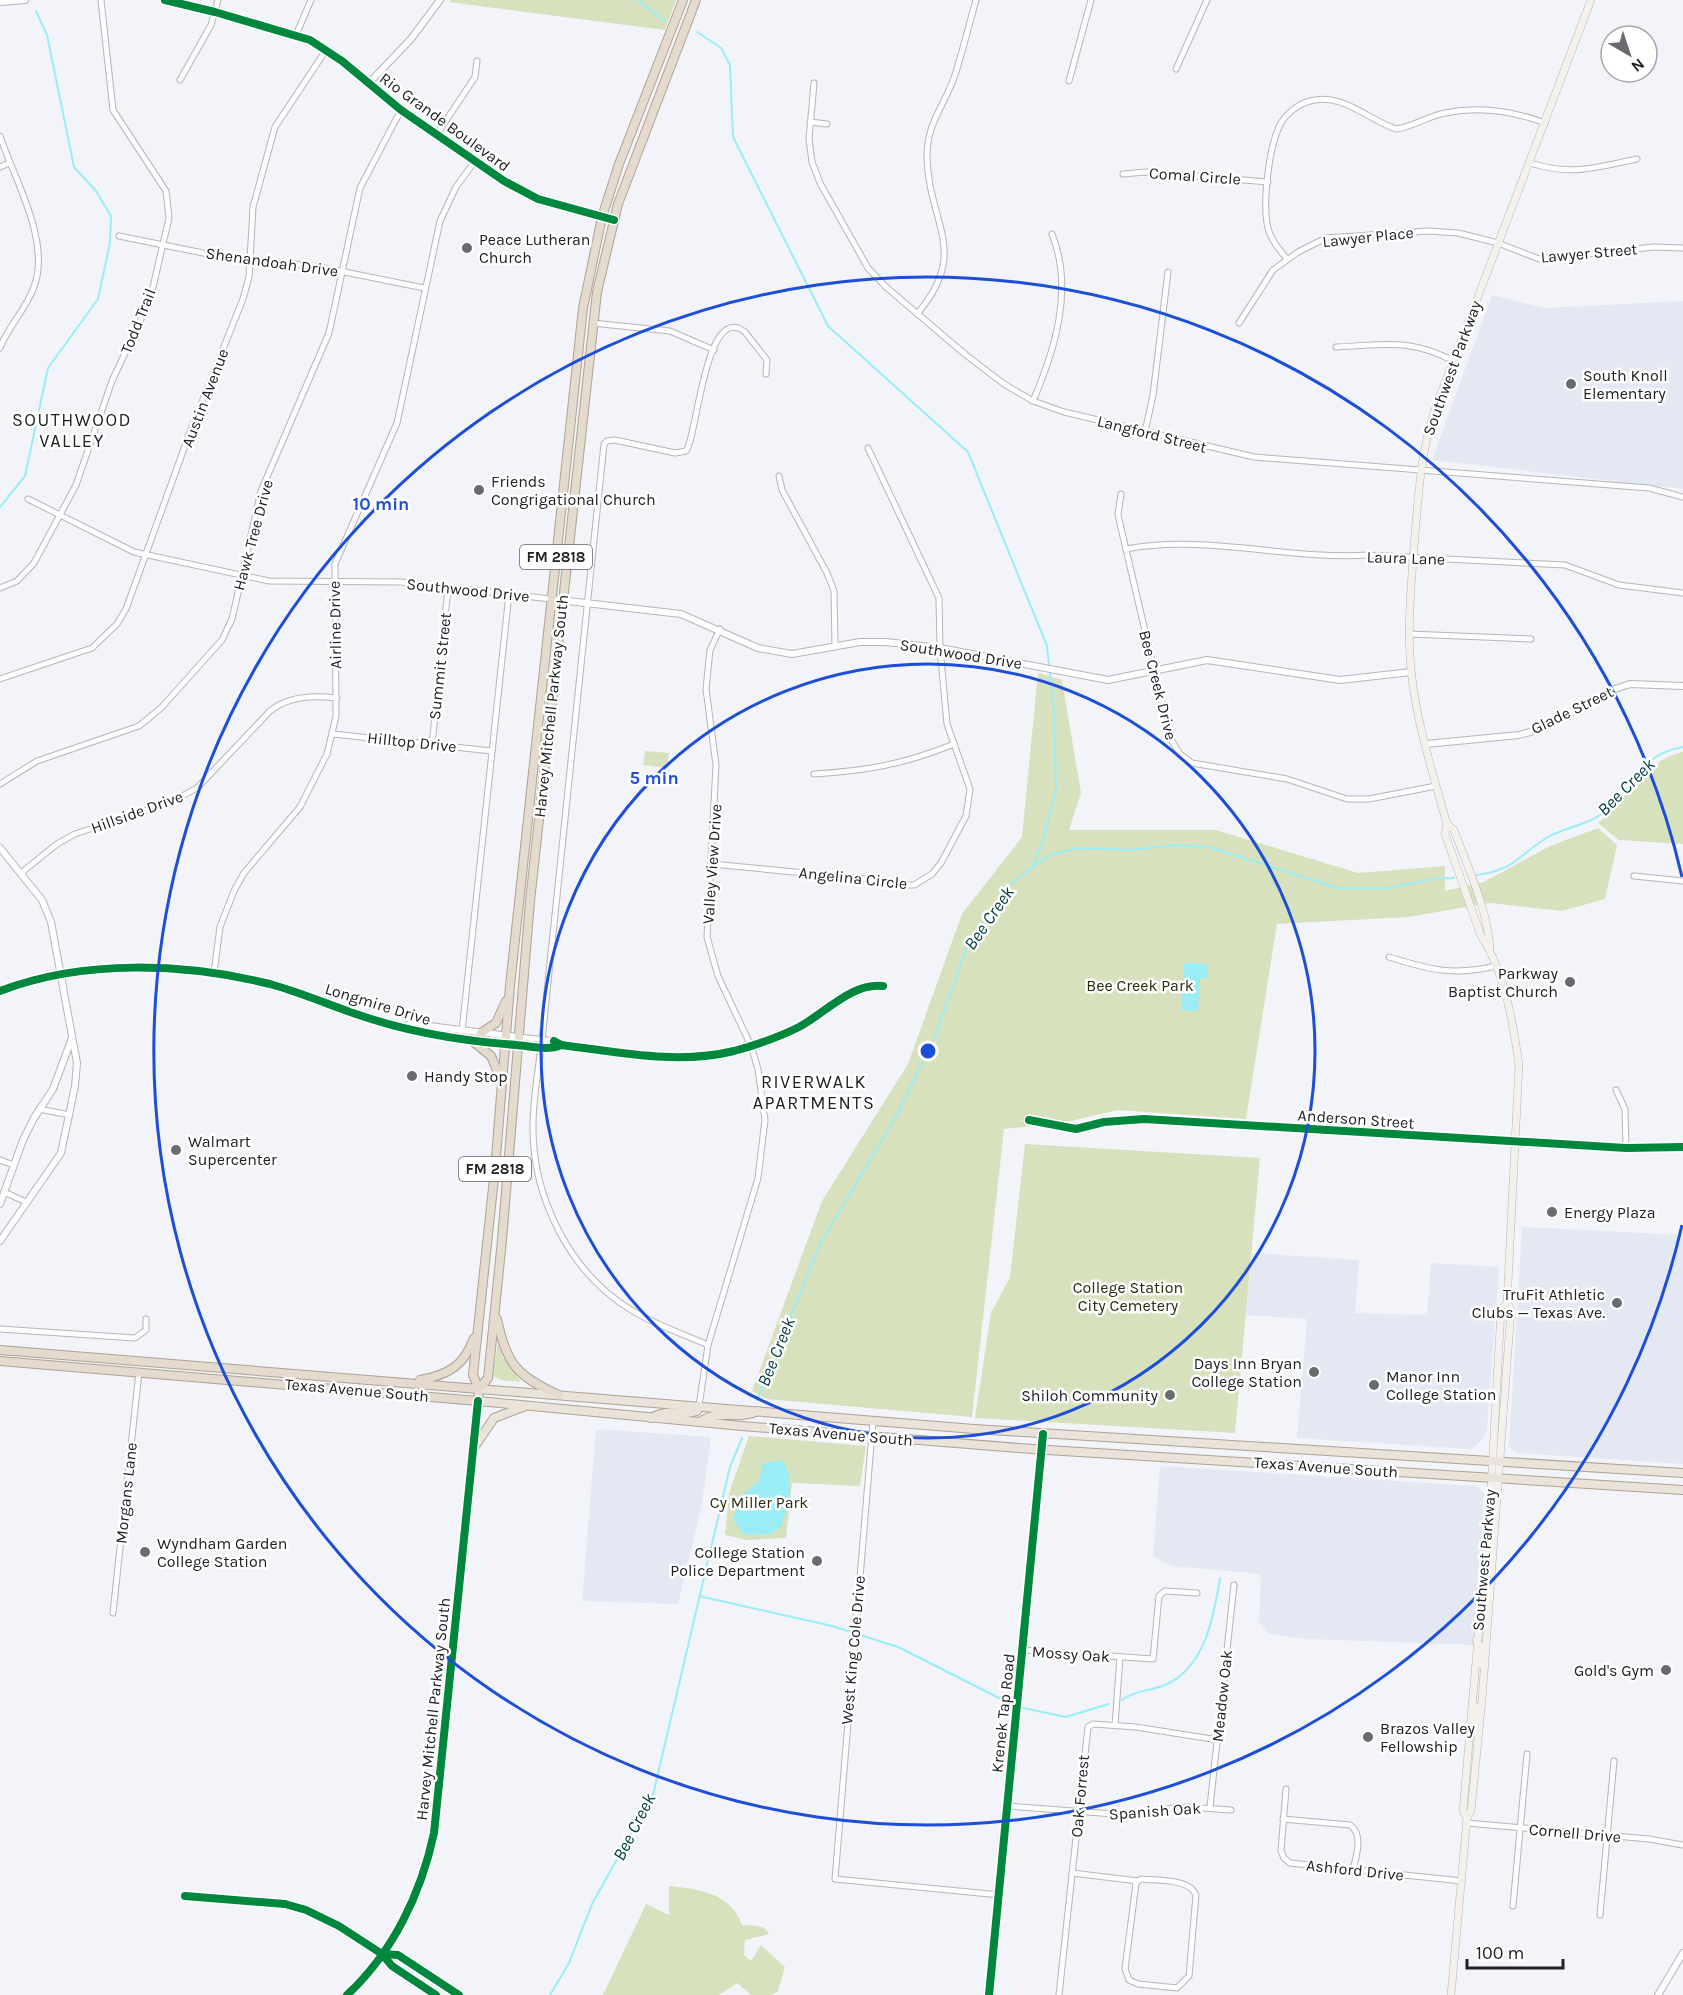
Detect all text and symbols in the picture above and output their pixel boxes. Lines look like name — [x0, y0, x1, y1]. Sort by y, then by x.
north arrow — [1599, 24, 1659, 84]
text: N — [1628, 54, 1649, 76]
street label: Rio Grande Boulevard — [376, 68, 514, 176]
street label: Comal Circle — [1148, 163, 1242, 189]
street label: Lawyer Place — [1321, 223, 1415, 251]
place label: Peace Lutheran Church — [479, 230, 590, 267]
street label: Lawyer Street — [1540, 239, 1638, 267]
marker: Peace Lutheran Church — [460, 241, 474, 255]
street label: Shenandoah Drive — [205, 243, 339, 281]
street label: Todd Trail — [116, 285, 160, 357]
street label: Southwest Parkway — [1419, 297, 1485, 438]
street label: Austin Avenue — [177, 346, 233, 450]
place label: South Knoll Elementary — [1583, 366, 1668, 403]
marker: South Knoll Elementary — [1564, 377, 1578, 391]
district label: SOUTHWOOD VALLEY — [12, 409, 132, 452]
street label: Langford Street — [1095, 411, 1209, 457]
place label: Friends Congrigational Church — [491, 472, 656, 509]
street label: Hawk Tree Drive — [229, 477, 277, 593]
marker: Friends Congrigational Church — [472, 483, 486, 497]
text: 10 min — [353, 493, 409, 515]
road number: FM 2818 — [520, 545, 592, 569]
street label: Laura Lane — [1366, 547, 1446, 569]
street label: Southwood Drive — [406, 574, 530, 606]
street label: Airline Drive — [325, 581, 345, 669]
street label: Harvey Mitchell Parkway South — [530, 594, 572, 818]
street label: Summit Street — [425, 611, 455, 721]
street label: Bee Creek Drive — [1135, 628, 1181, 742]
street label: Southwood Drive — [899, 635, 1023, 673]
street label: Glade Street — [1528, 682, 1616, 738]
street label: Hilltop Drive — [366, 728, 458, 756]
water label: Bee Creek — [1593, 753, 1660, 820]
text: 5 min — [629, 767, 679, 789]
street label: Hillside Drive — [88, 787, 186, 837]
street label: Valley View Drive — [698, 803, 726, 925]
street label: Angelina Circle — [798, 863, 908, 893]
water label: Bee Creek — [959, 881, 1019, 954]
place label: Parkway Baptist Church — [1448, 964, 1559, 1001]
marker: Parkway Baptist Church — [1563, 975, 1577, 989]
park label: Bee Creek Park — [1086, 976, 1194, 995]
street label: Longmire Drive — [323, 979, 433, 1029]
centre of rings — [918, 1041, 938, 1061]
place label: Handy Stop — [424, 1067, 508, 1086]
marker: Handy Stop — [405, 1069, 419, 1083]
district label: RIVERWALK APARTMENTS — [753, 1071, 875, 1114]
street label: Anderson Street — [1297, 1105, 1415, 1133]
place label: Walmart Supercenter — [188, 1132, 277, 1169]
marker: Walmart Supercenter — [169, 1143, 183, 1157]
road number: FM 2818 — [459, 1157, 531, 1181]
place label: Energy Plaza — [1564, 1203, 1655, 1222]
marker: Energy Plaza — [1545, 1205, 1559, 1219]
park label: College Station City Cemetery — [1073, 1278, 1183, 1315]
place label: TruFit Athletic Clubs — Texas Ave. — [1472, 1285, 1605, 1322]
marker: TruFit Athletic Clubs — Texas Ave. — [1610, 1296, 1624, 1310]
water label: Bee Creek — [752, 1313, 800, 1390]
place label: Days Inn Bryan College Station — [1192, 1354, 1302, 1391]
marker: Days Inn Bryan College Station — [1307, 1365, 1321, 1379]
place label: Manor Inn College Station — [1386, 1367, 1496, 1404]
street label: Texas Avenue South — [284, 1374, 430, 1406]
marker: Manor Inn College Station — [1367, 1378, 1381, 1392]
place label: Shiloh Community — [1021, 1386, 1159, 1405]
marker: Shiloh Community — [1163, 1388, 1177, 1402]
street label: Texas Avenue South — [768, 1418, 914, 1450]
street label: Morgans Lane — [111, 1441, 141, 1545]
street label: Texas Avenue South — [1253, 1452, 1399, 1482]
street label: Southwest Parkway — [1468, 1488, 1500, 1632]
park label: Cy Miller Park — [710, 1493, 808, 1512]
place label: Wyndham Garden College Station — [157, 1534, 287, 1571]
place label: College Station Police Department — [670, 1543, 805, 1580]
marker: Wyndham Garden College Station — [138, 1545, 152, 1559]
marker: College Station Police Department — [810, 1554, 824, 1568]
street label: West King Cole Drive — [837, 1575, 869, 1725]
street label: Harvey Mitchell Parkway South — [412, 1597, 454, 1821]
street label: Mossy Oak — [1031, 1642, 1111, 1666]
street label: Meadow Oak — [1208, 1649, 1236, 1743]
street label: Krenek Tap Road — [987, 1652, 1019, 1774]
place label: Gold's Gym — [1574, 1661, 1654, 1680]
marker: Gold's Gym — [1659, 1663, 1673, 1677]
place label: Brazos Valley Fellowship — [1380, 1719, 1476, 1756]
marker: Brazos Valley Fellowship — [1361, 1730, 1375, 1744]
street label: Oak Forrest — [1067, 1754, 1093, 1838]
water label: Bee Creek — [608, 1789, 661, 1864]
street label: Spanish Oak — [1108, 1798, 1202, 1824]
street label: Cornell Drive — [1528, 1820, 1622, 1846]
street label: Ashford Drive — [1305, 1855, 1405, 1885]
scale bar — [1467, 1932, 1563, 1970]
text: 100 m — [1476, 1942, 1524, 1964]

